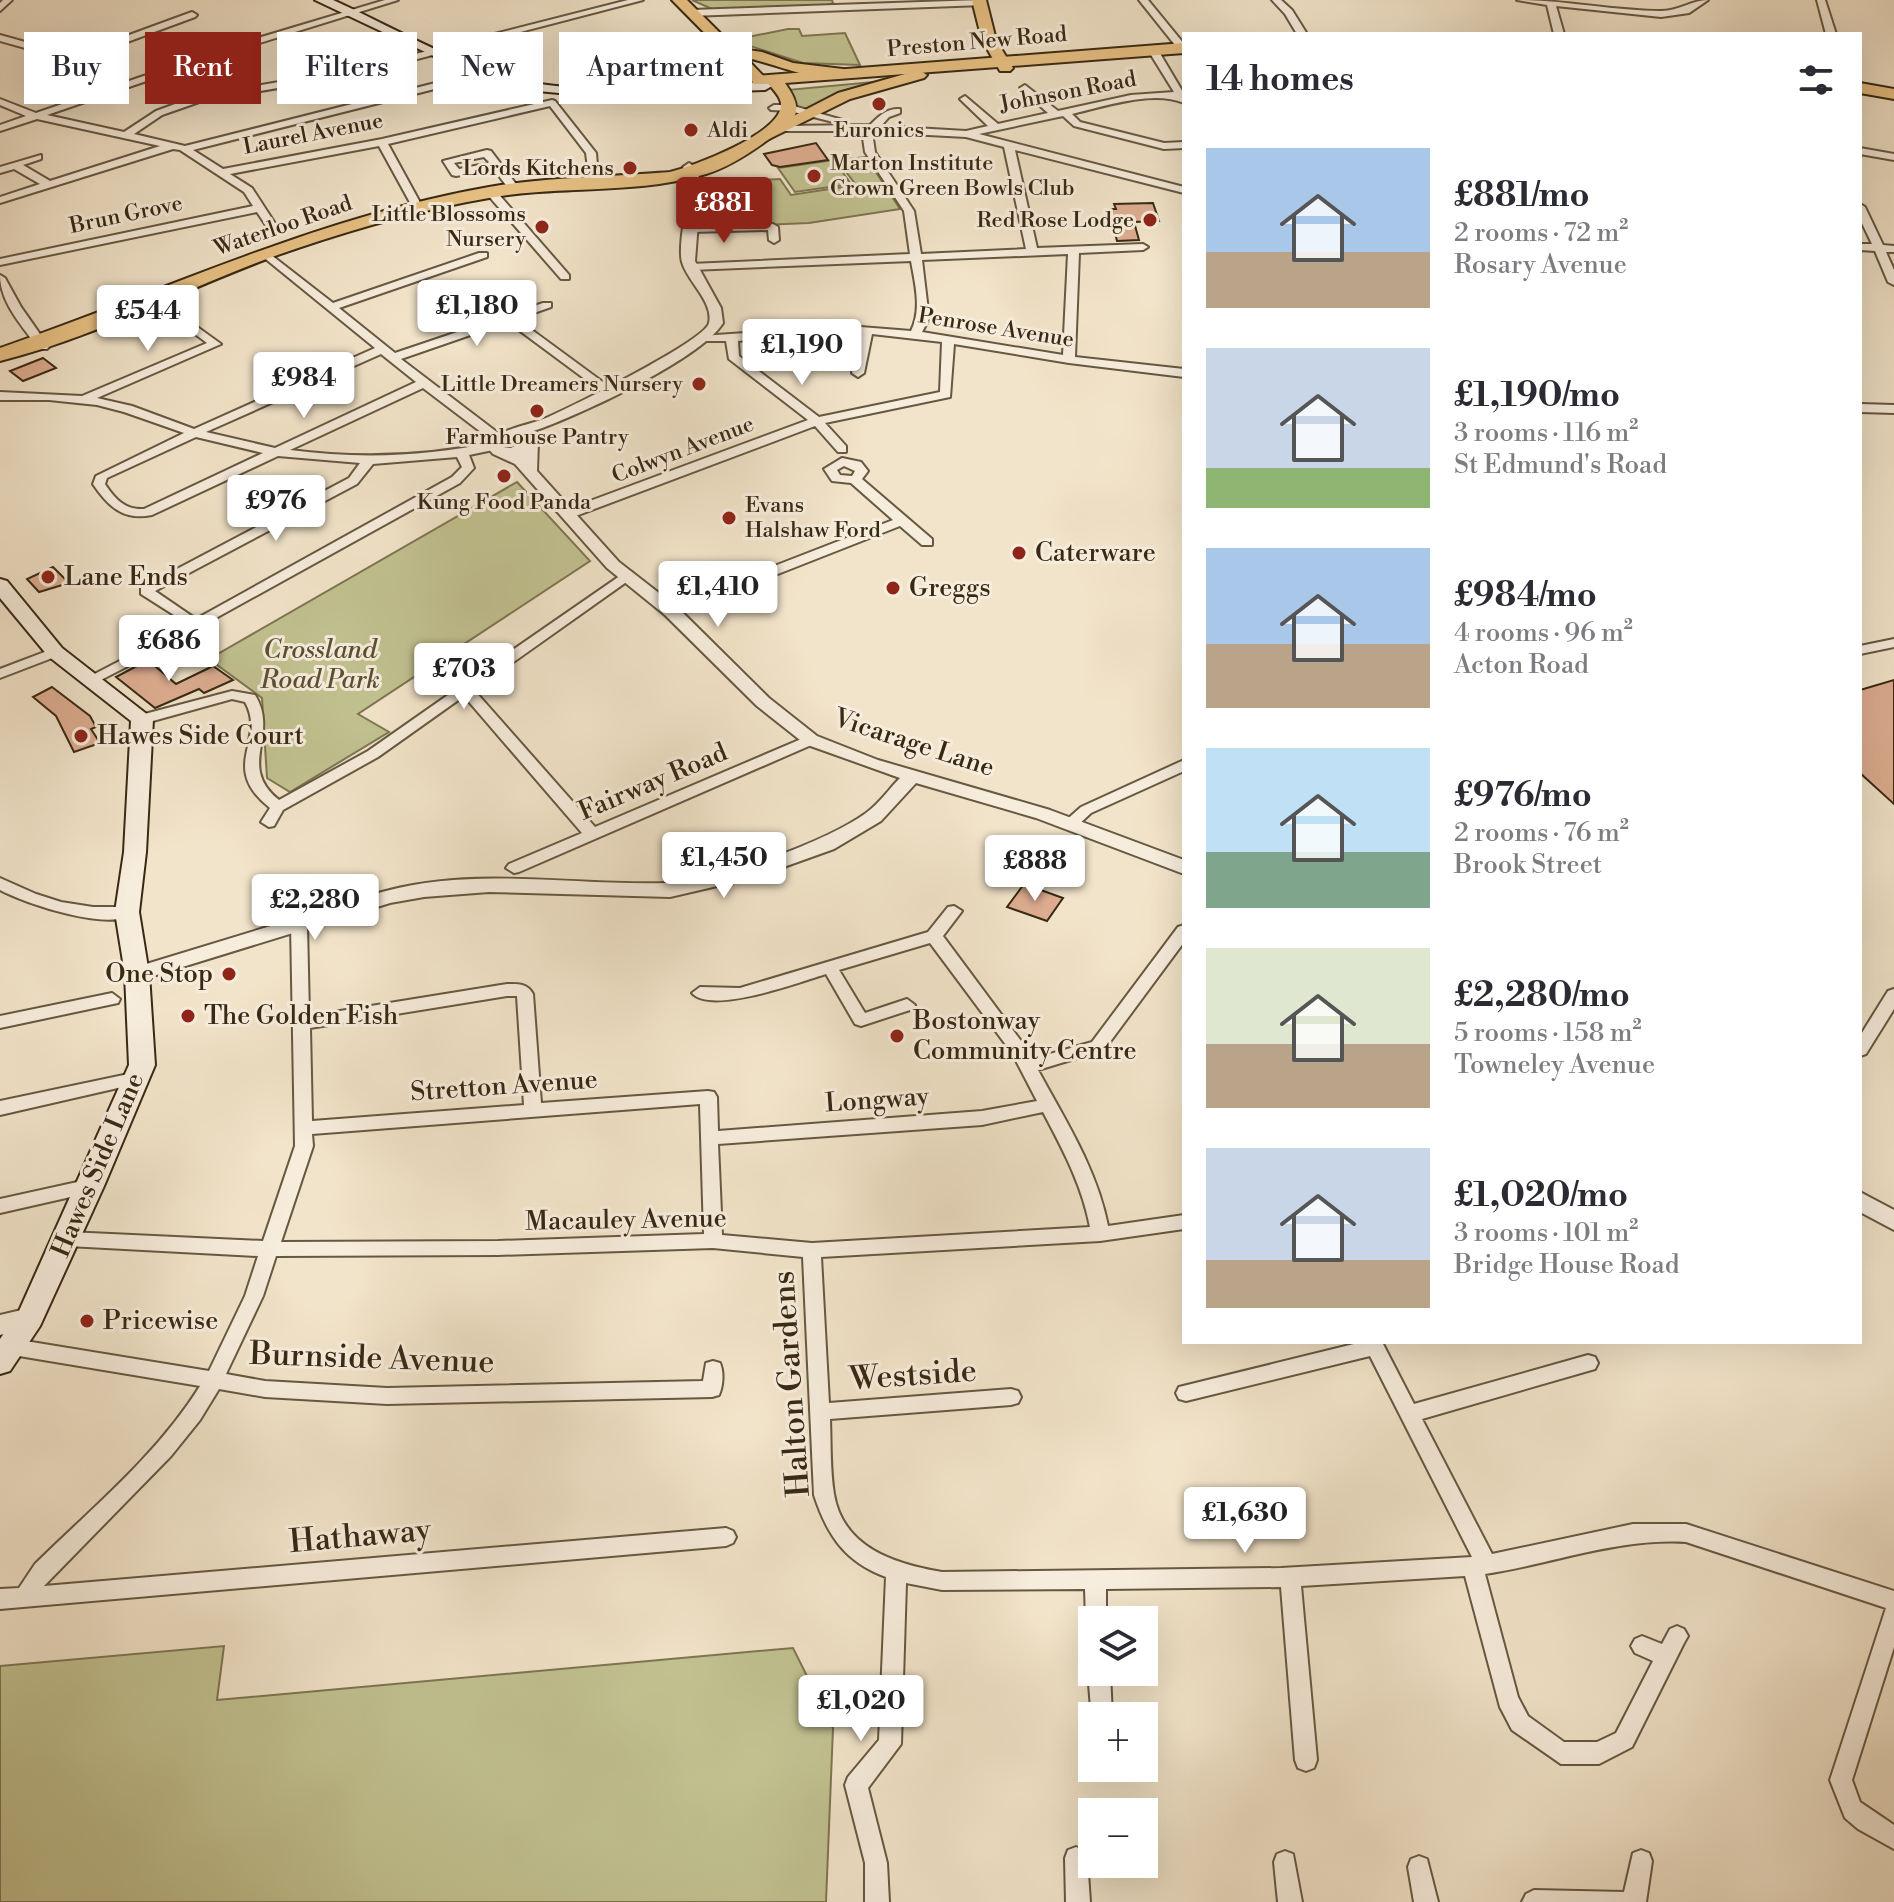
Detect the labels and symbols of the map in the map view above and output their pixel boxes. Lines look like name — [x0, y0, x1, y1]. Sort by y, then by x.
street label: Preston New Road — [886, 21, 1069, 63]
street label: Johnson Road — [996, 65, 1139, 119]
marker: Euronics — [870, 95, 888, 113]
street label: Laurel Avenue — [241, 107, 385, 161]
place label: Aldi — [706, 117, 748, 144]
place label: Euronics — [834, 117, 924, 144]
marker: Aldi — [682, 121, 700, 139]
place label: Marton Institute Crown Green Bowls Club — [830, 150, 1074, 202]
place label: Lords Kitchens — [463, 155, 614, 182]
marker: Lords Kitchens — [621, 159, 639, 177]
marker: Marton Institute Crown Green Bowls Club — [805, 167, 823, 185]
pin: £881 — [677, 177, 771, 245]
street label: Brun Grove — [66, 190, 185, 240]
street label: Waterloo Road — [209, 190, 356, 263]
place label: Little Blossoms Nursery — [372, 201, 526, 253]
place label: Red Rose Lodge — [977, 207, 1134, 234]
marker: Red Rose Lodge — [1141, 211, 1159, 229]
marker: Little Blossoms Nursery — [533, 218, 551, 236]
pin: £1,180 — [412, 280, 542, 348]
pin: £544 — [101, 285, 195, 353]
street label: Penrose Avenue — [916, 302, 1076, 354]
pin: £1,190 — [737, 319, 867, 387]
pin: £984 — [257, 352, 351, 420]
place label: Little Dreamers Nursery — [441, 371, 683, 398]
marker: Little Dreamers Nursery — [690, 375, 708, 393]
marker: Farmhouse Pantry — [528, 402, 546, 420]
street label: Colwyn Avenue — [608, 411, 758, 489]
place label: Farmhouse Pantry — [445, 424, 629, 451]
marker: Kung Food Panda — [495, 467, 513, 485]
pin: £976 — [229, 475, 323, 543]
place label: Kung Food Panda — [417, 489, 592, 516]
place label: Evans Halshaw Ford — [745, 492, 881, 544]
marker: Evans Halshaw Ford — [720, 509, 738, 527]
place label: Caterware — [1035, 537, 1156, 569]
marker: Caterware — [1010, 544, 1028, 562]
place label: Lane Ends — [64, 561, 188, 593]
pin: £1,410 — [653, 561, 783, 629]
marker: Lane Ends — [39, 568, 57, 586]
place label: Greggs — [909, 572, 991, 604]
marker: Greggs — [884, 579, 902, 597]
pin: £686 — [122, 615, 216, 683]
park label: Crossland Road Park — [259, 634, 380, 696]
pin: £703 — [417, 643, 511, 711]
street label: Vicarage Lane — [829, 702, 998, 784]
place label: Hawes Side Court — [97, 720, 304, 752]
marker: Hawes Side Court — [72, 727, 90, 745]
street label: Fairway Road — [574, 736, 733, 828]
pin: £1,450 — [659, 832, 789, 900]
pin: £888 — [988, 835, 1082, 903]
pin: £2,280 — [250, 874, 380, 942]
place label: One Stop — [105, 958, 213, 990]
marker: One Stop — [220, 965, 238, 983]
place label: The Golden Fish — [204, 1000, 398, 1032]
place label: Bostonway Community Centre — [912, 1005, 1137, 1067]
marker: The Golden Fish — [179, 1007, 197, 1025]
marker: Bostonway Community Centre — [888, 1027, 906, 1045]
street label: Stretton Avenue — [409, 1063, 599, 1109]
street label: Hawes Side Lane — [45, 1068, 151, 1262]
street label: Longway — [824, 1080, 931, 1120]
street label: Macauley Avenue — [525, 1202, 727, 1238]
street label: Halton Gardens — [763, 1270, 819, 1498]
place label: Pricewise — [103, 1305, 218, 1337]
marker: Pricewise — [78, 1312, 96, 1330]
street label: Burnside Avenue — [248, 1334, 495, 1382]
street label: Westside — [847, 1351, 978, 1399]
pin: £1,630 — [1180, 1487, 1310, 1555]
street label: Hathaway — [287, 1510, 433, 1562]
pin: £1,020 — [796, 1675, 926, 1743]

